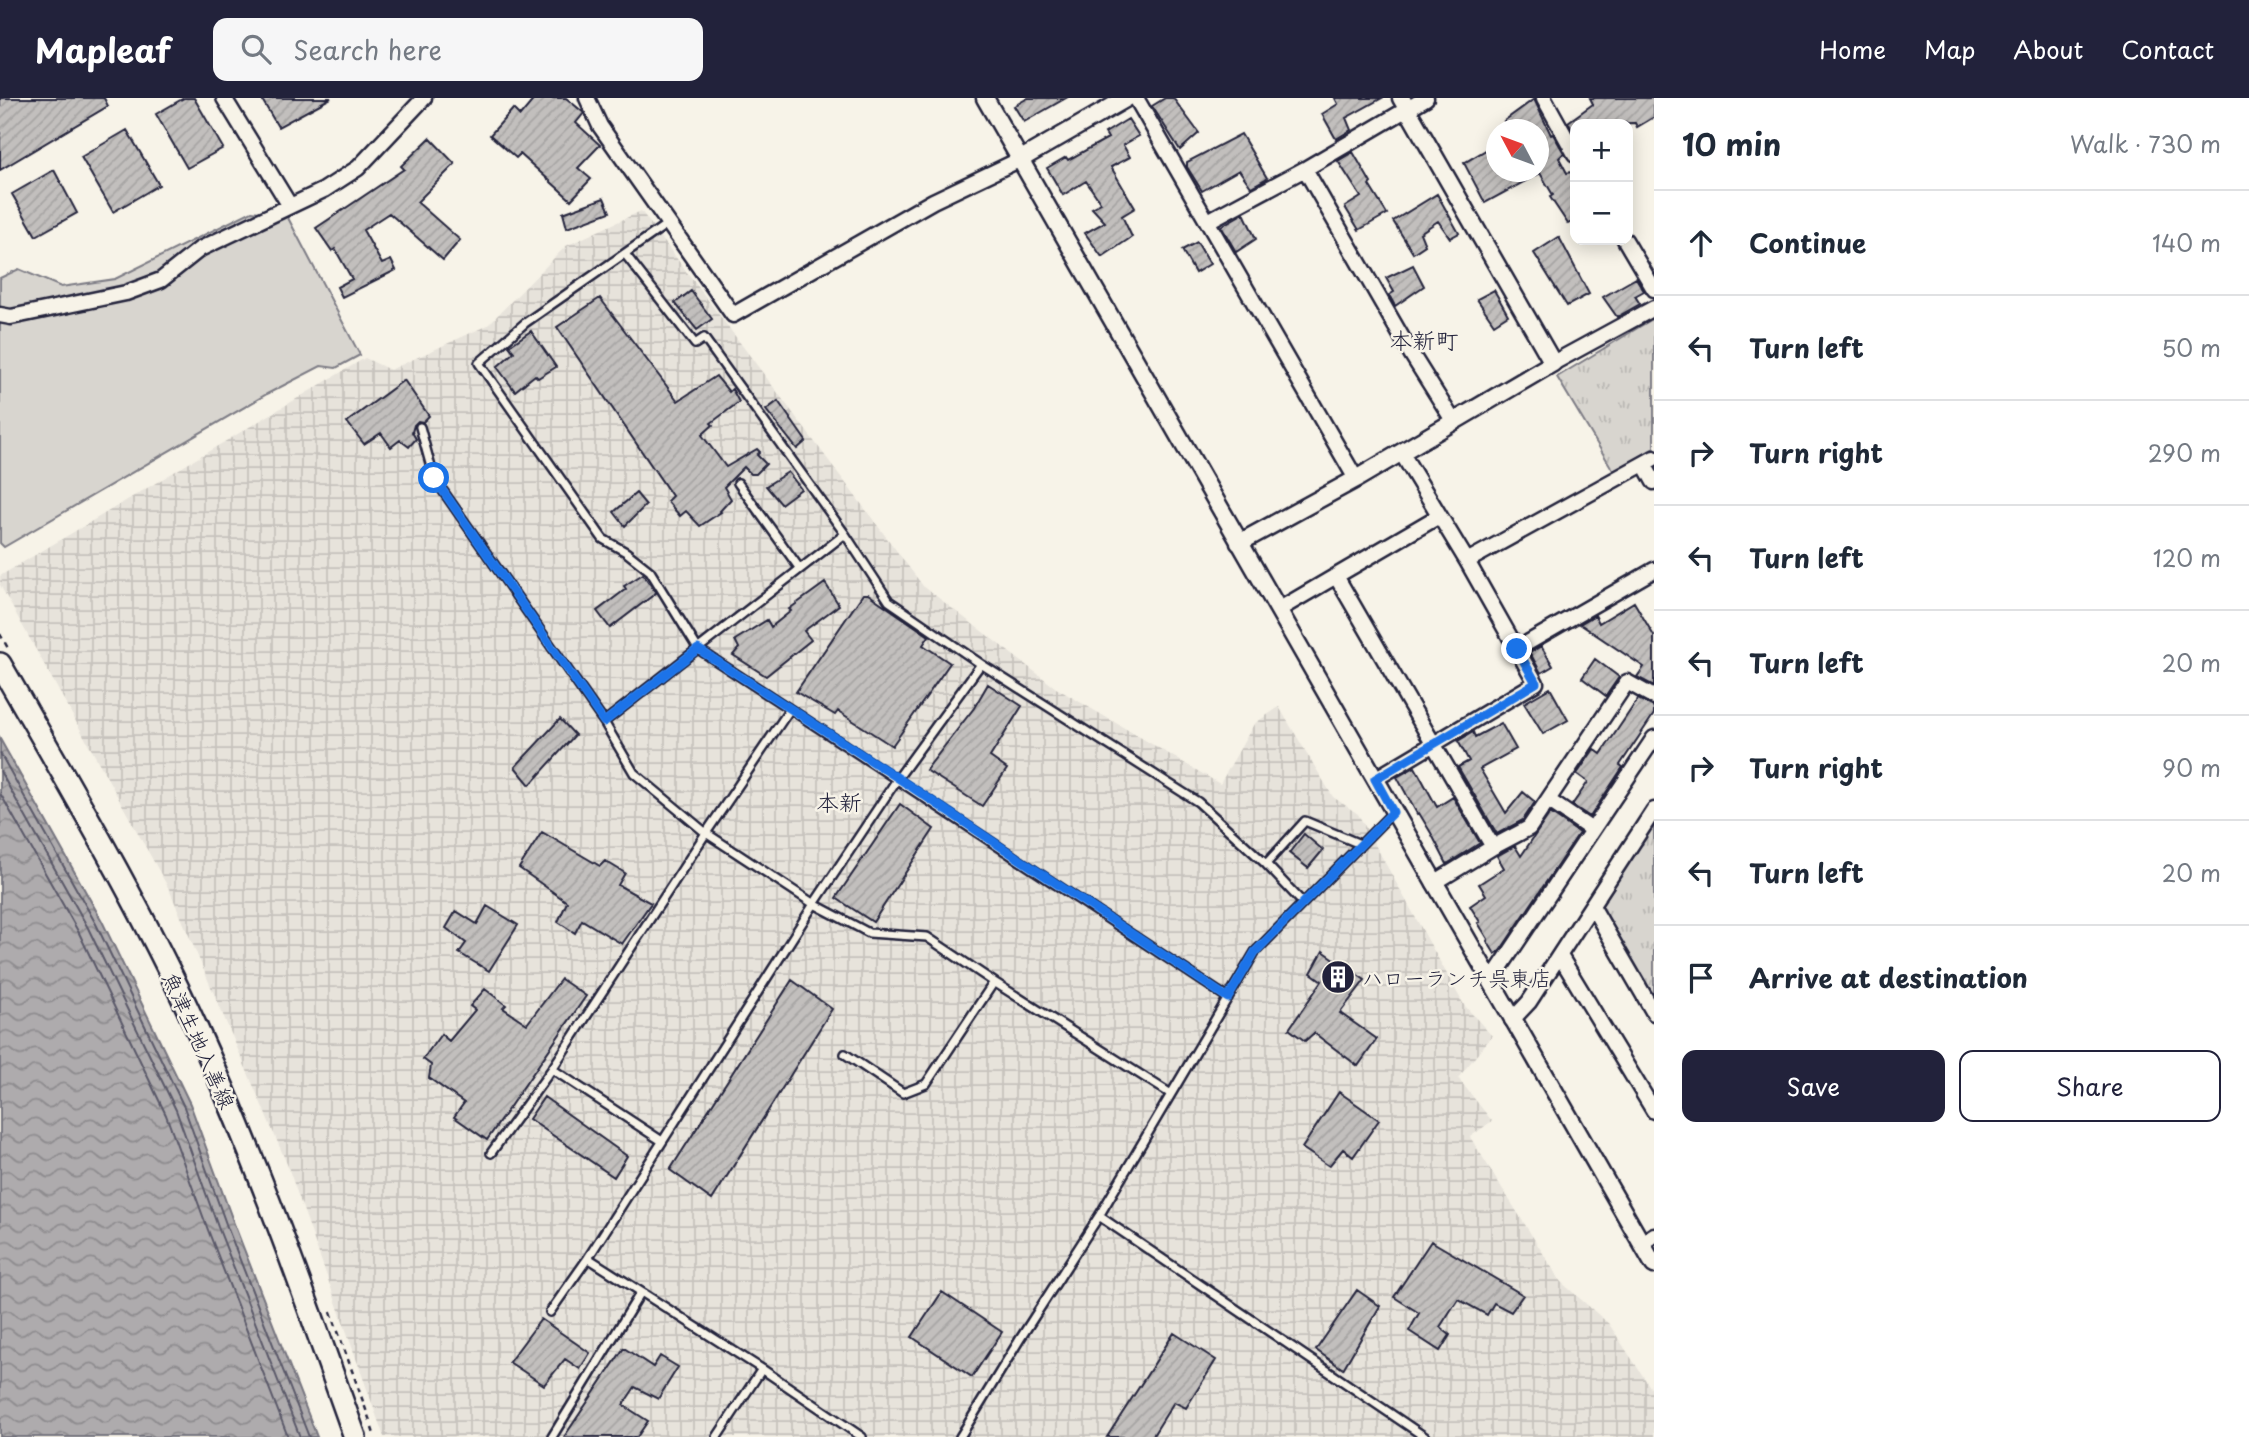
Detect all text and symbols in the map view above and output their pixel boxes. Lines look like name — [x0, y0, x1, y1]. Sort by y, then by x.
search box — [213, 18, 703, 81]
text: Mapleaf — [35, 24, 171, 74]
icon: search — [237, 30, 275, 68]
text: Search here — [293, 30, 442, 69]
text: Home — [1819, 31, 1886, 67]
text: Map — [1924, 31, 1975, 67]
text: About — [2013, 31, 2083, 67]
text: Contact — [2121, 31, 2214, 67]
north arrow — [1486, 119, 1549, 182]
map controls — [1570, 119, 1633, 245]
button: + — [1570, 119, 1633, 182]
text: 10 min — [1682, 121, 1781, 166]
text: Walk · 730 m — [2070, 126, 2221, 161]
button: − — [1570, 182, 1633, 245]
text: Continue — [1749, 223, 1866, 262]
icon: ahead — [1682, 224, 1720, 262]
text: 140 m — [2152, 225, 2221, 260]
district label: 本新町 — [1390, 322, 1459, 357]
text: Turn left — [1749, 328, 1864, 367]
icon: left — [1682, 329, 1720, 367]
text: 50 m — [2161, 330, 2221, 365]
text: Turn right — [1749, 433, 1883, 472]
icon: right — [1682, 434, 1720, 472]
text: 290 m — [2148, 435, 2221, 470]
route start — [418, 462, 449, 493]
text: Turn left — [1749, 538, 1864, 577]
icon: left — [1682, 539, 1720, 577]
text: 120 m — [2153, 540, 2221, 575]
route end — [1501, 633, 1532, 664]
text: Turn left — [1749, 643, 1864, 682]
icon: left — [1682, 644, 1720, 682]
text: 20 m — [2162, 645, 2221, 680]
text: Turn right — [1749, 748, 1883, 787]
icon: right — [1682, 749, 1720, 787]
text: 90 m — [2162, 750, 2221, 785]
district label: 本新 — [816, 784, 862, 819]
text: Turn left — [1749, 853, 1864, 892]
icon: left — [1682, 854, 1720, 892]
text: 20 m — [2162, 855, 2221, 890]
building icon: ハローランチ呉東店 — [1319, 958, 1357, 996]
text: Arrive at destination — [1749, 958, 2028, 997]
icon: arrive — [1682, 959, 1720, 997]
place label: ハローランチ呉東店 — [1362, 961, 1551, 993]
street label: 魚津生地入善線 — [155, 966, 245, 1114]
button: Save — [1682, 1050, 1945, 1122]
button: Share — [1959, 1050, 2221, 1122]

